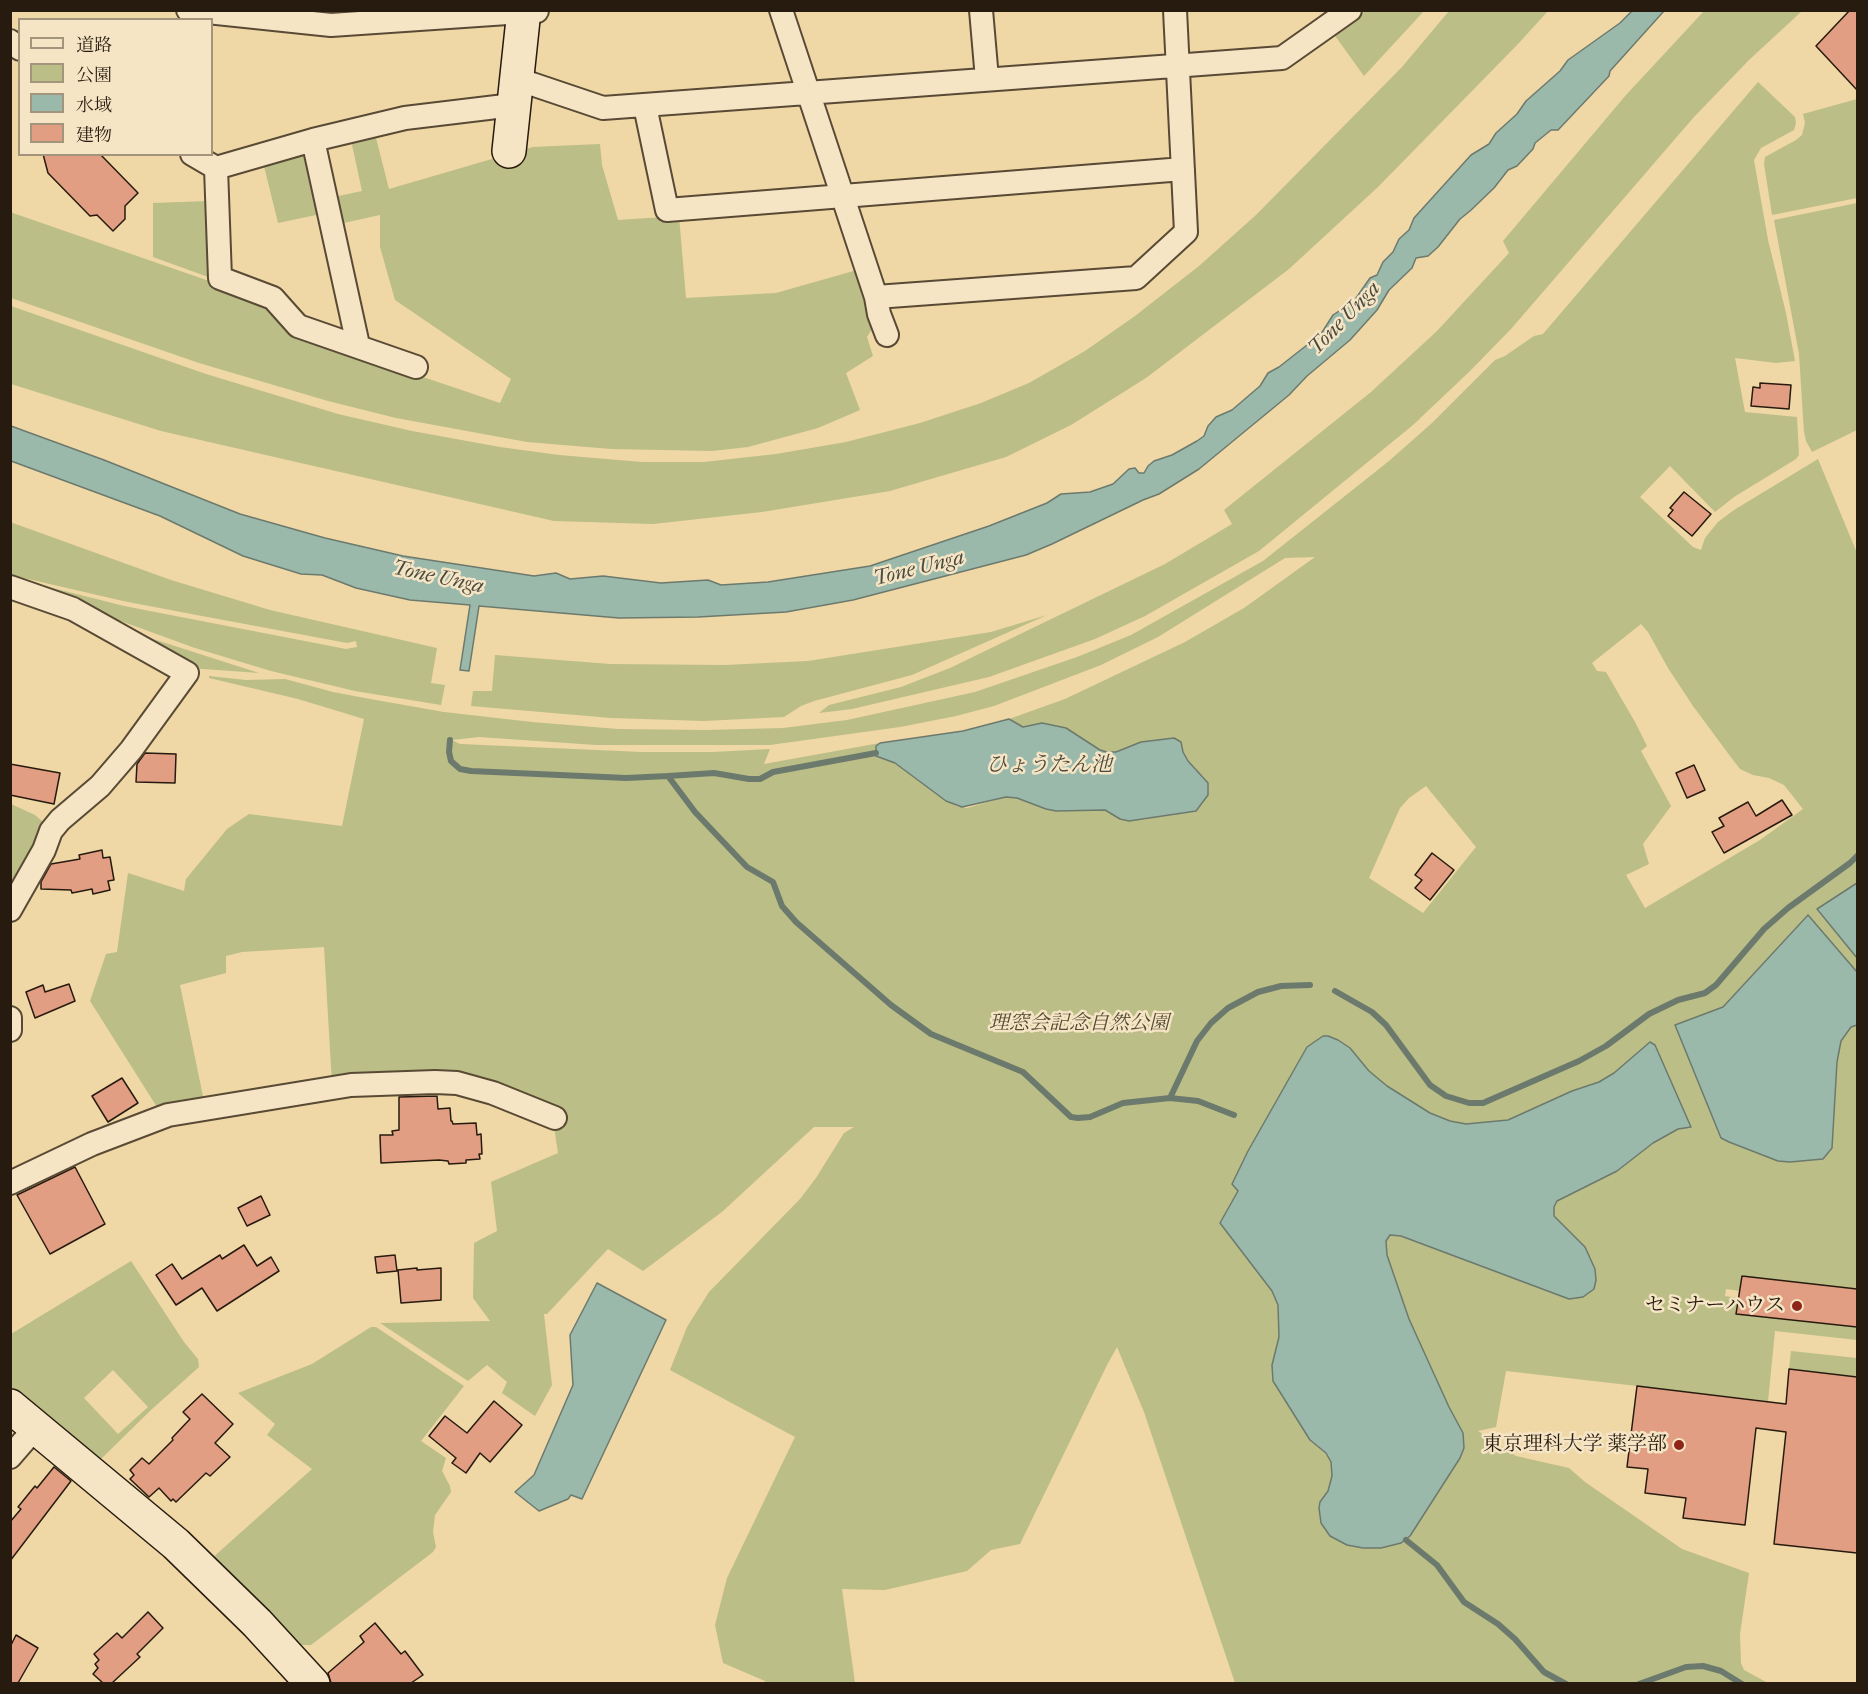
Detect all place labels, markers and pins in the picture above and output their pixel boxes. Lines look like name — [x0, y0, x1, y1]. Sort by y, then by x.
place label: セミナーハウス — [1645, 1294, 1785, 1318]
marker: セミナーハウス — [1790, 1299, 1804, 1313]
place label: 東京理科大学 薬学部 — [1483, 1433, 1667, 1457]
marker: 東京理科大学 薬学部 — [1672, 1438, 1686, 1452]

